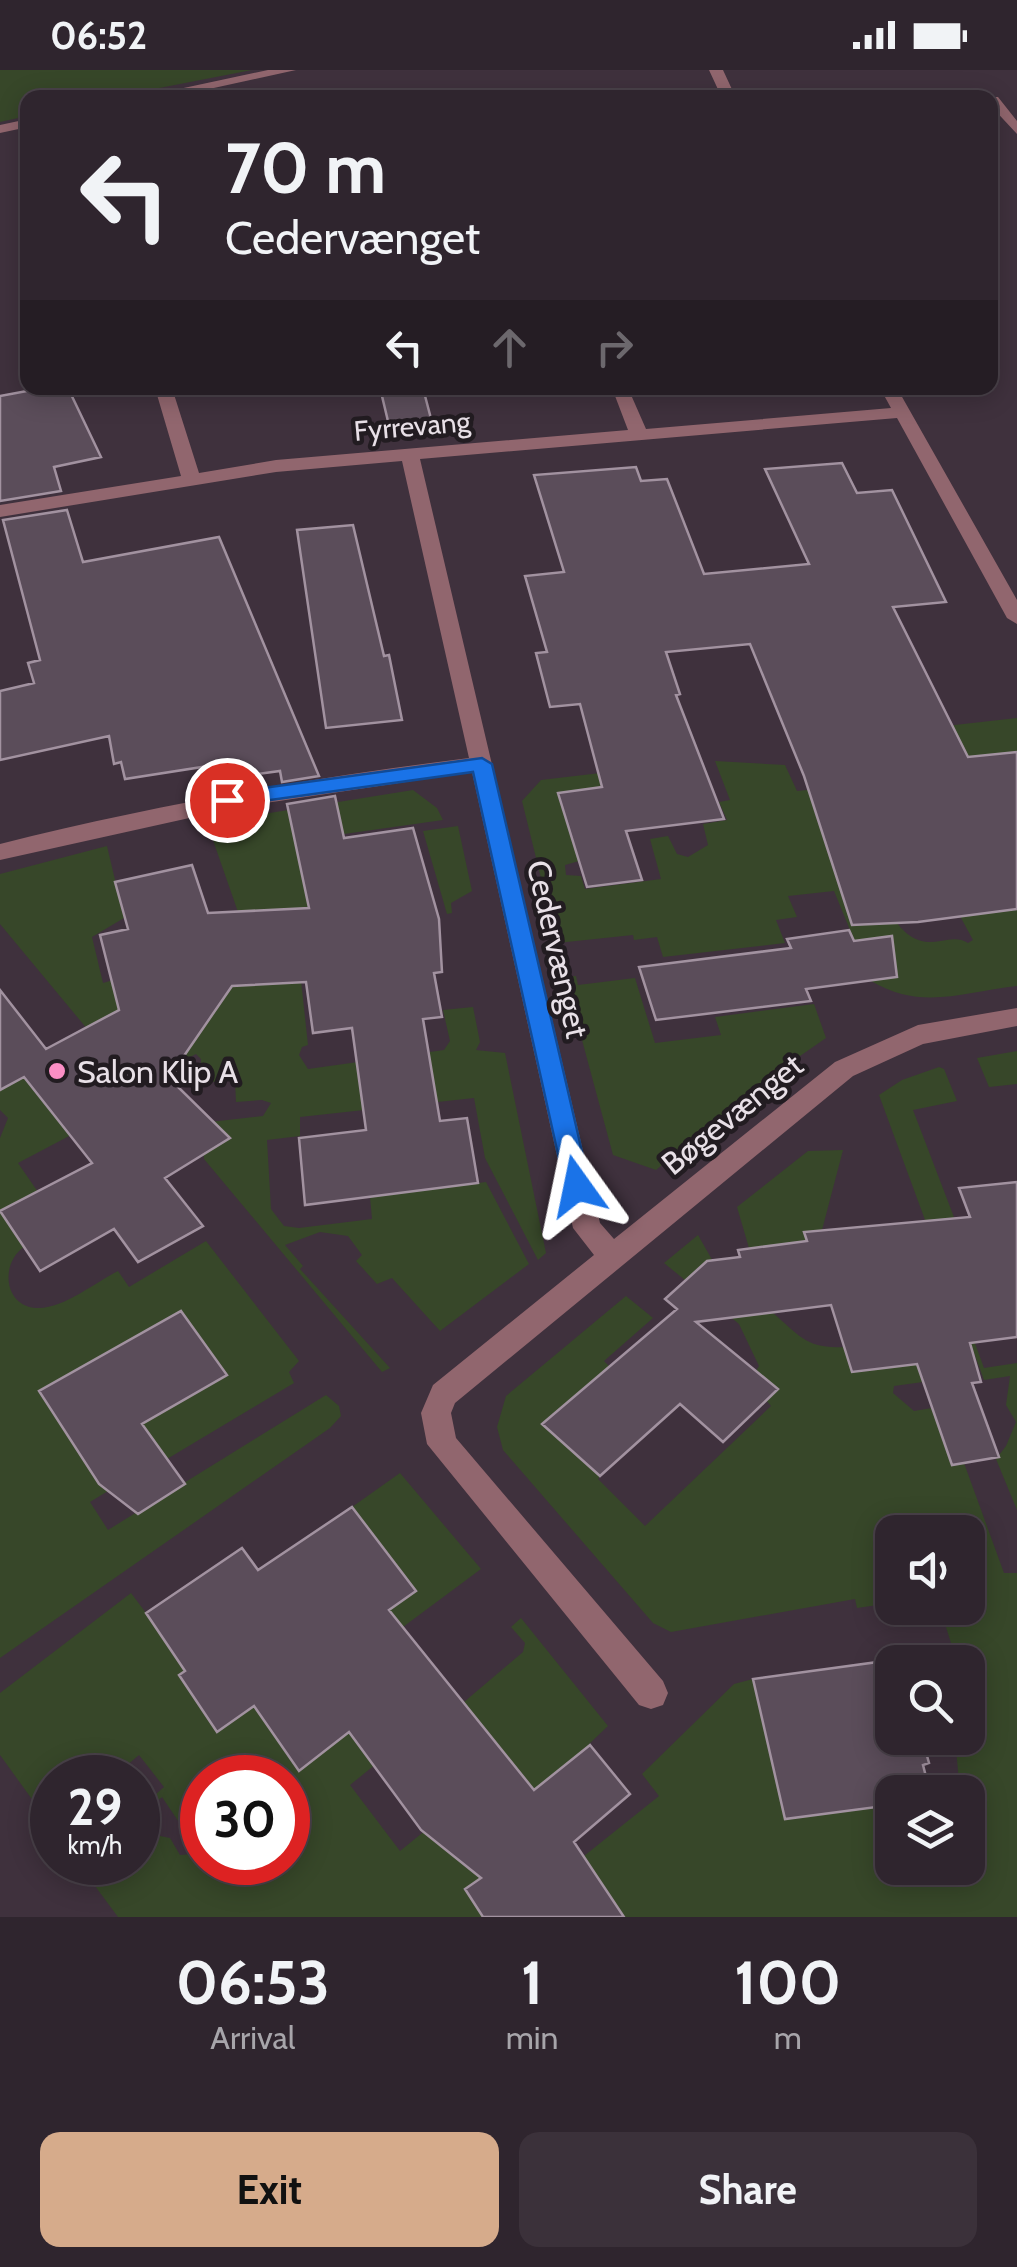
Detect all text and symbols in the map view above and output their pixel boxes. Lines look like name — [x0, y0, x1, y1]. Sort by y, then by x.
text: 06:52 — [50, 12, 147, 59]
text: 70 m — [225, 125, 386, 211]
icon: left — [60, 130, 190, 260]
text: Cedervænget — [225, 211, 480, 265]
icon: left — [377, 320, 432, 375]
icon: ahead — [482, 320, 537, 375]
icon: right — [587, 320, 642, 375]
street label: Fyrrevang — [352, 404, 473, 448]
pin — [185, 758, 270, 843]
icon: arrive — [200, 773, 255, 828]
street label: Cedervænget — [519, 856, 597, 1042]
street label: Bøgevænget — [654, 1045, 811, 1183]
place label: Salon Klip A — [77, 1052, 239, 1091]
marker: Salon Klip A — [46, 1060, 68, 1082]
position arrow — [525, 1134, 629, 1238]
map controls — [875, 1515, 985, 1885]
button: sound — [875, 1515, 985, 1625]
button: search — [875, 1645, 985, 1755]
speed limit sign: 30 — [180, 1755, 310, 1885]
button: layers — [875, 1775, 985, 1885]
text: 29 — [68, 1777, 122, 1838]
text: km/h — [68, 1830, 122, 1860]
text: 06:53 — [176, 1946, 330, 2019]
text: 1 — [521, 1946, 543, 2019]
text: 100 — [734, 1946, 841, 2019]
text: Arrival — [210, 2018, 295, 2057]
text: min — [506, 2018, 558, 2057]
text: m — [774, 2018, 802, 2057]
button: Exit — [40, 2132, 499, 2247]
button: Share — [519, 2132, 977, 2247]

